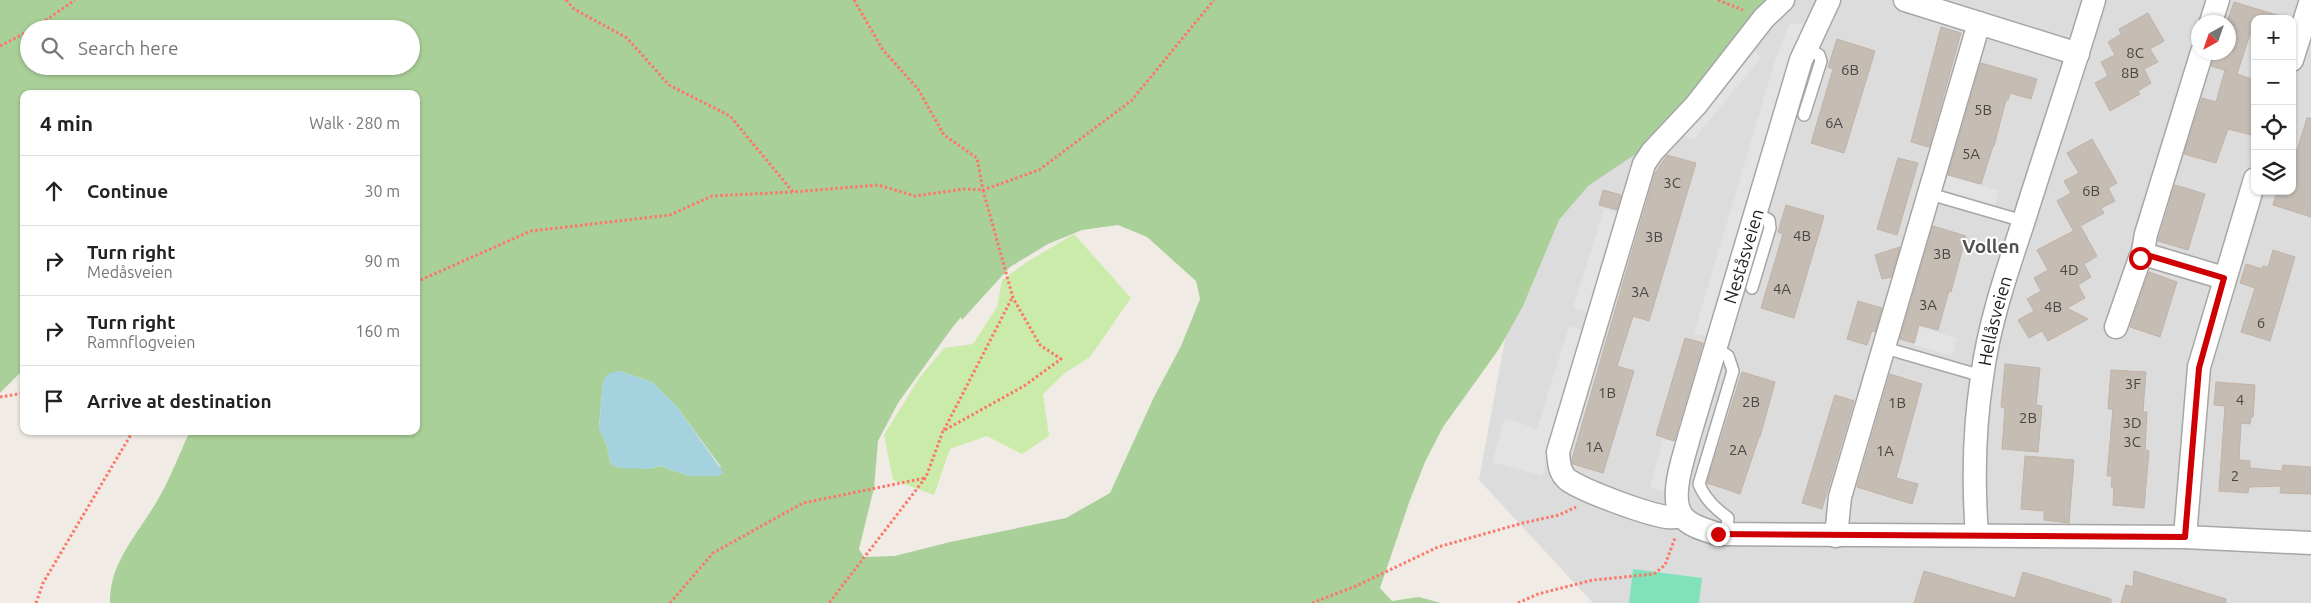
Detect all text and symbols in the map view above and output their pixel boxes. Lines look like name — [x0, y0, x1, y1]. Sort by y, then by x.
north arrow — [2191, 15, 2236, 60]
map controls — [2251, 15, 2296, 195]
button: + — [2251, 15, 2296, 60]
search box — [20, 20, 420, 75]
icon: search — [38, 34, 66, 62]
text: Search here — [78, 37, 178, 59]
house number: 8C — [2126, 44, 2144, 61]
button: − — [2251, 60, 2296, 105]
house number: 6B — [1841, 61, 1859, 78]
house number: 8B — [2121, 64, 2139, 81]
house number: 5B — [1974, 101, 1992, 118]
button: locate — [2251, 105, 2296, 150]
text: 4 min — [40, 111, 93, 135]
text: Walk · 280 m — [309, 114, 400, 132]
house number: 6A — [1825, 114, 1843, 131]
house number: 5A — [1962, 145, 1980, 162]
button: layers — [2251, 150, 2296, 195]
house number: 3C — [1663, 174, 1681, 191]
icon: ahead — [40, 177, 68, 205]
text: Continue — [87, 180, 168, 202]
text: 30 m — [364, 182, 400, 200]
house number: 6B — [2082, 182, 2100, 199]
street label: Neståsveien — [1719, 206, 1767, 306]
house number: 4B — [1793, 227, 1811, 244]
house number: 3B — [1645, 228, 1663, 245]
district label: Vollen — [1962, 235, 2020, 257]
text: Turn right — [87, 241, 175, 263]
house number: 3B — [1933, 245, 1951, 262]
icon: right — [40, 247, 68, 275]
route start — [2129, 247, 2152, 270]
text: 90 m — [364, 252, 400, 270]
house number: 4D — [2059, 261, 2079, 278]
text: Medåsveien — [87, 263, 173, 281]
street label: Hellåsveien — [1974, 273, 2015, 367]
house number: 4A — [1773, 280, 1791, 297]
house number: 3A — [1631, 283, 1649, 300]
house number: 3A — [1919, 296, 1937, 313]
house number: 4B — [2044, 298, 2062, 315]
text: Turn right — [87, 311, 175, 333]
house number: 6 — [2257, 314, 2265, 331]
icon: right — [40, 317, 68, 345]
text: 160 m — [355, 322, 400, 340]
text: Ramnflogveien — [87, 333, 195, 351]
house number: 3F — [2125, 375, 2141, 392]
house number: 1B — [1598, 384, 1616, 401]
icon: arrive — [40, 387, 68, 415]
text: Arrive at destination — [87, 390, 272, 412]
house number: 4 — [2236, 391, 2244, 408]
house number: 2B — [1742, 393, 1760, 410]
house number: 1B — [1888, 394, 1906, 411]
house number: 2B — [2019, 409, 2037, 426]
house number: 3D — [2122, 414, 2142, 431]
house number: 3C — [2123, 433, 2141, 450]
house number: 1A — [1585, 438, 1603, 455]
house number: 2A — [1729, 441, 1747, 458]
house number: 1A — [1876, 442, 1894, 459]
house number: 2 — [2231, 467, 2239, 484]
route end — [1707, 523, 1730, 546]

